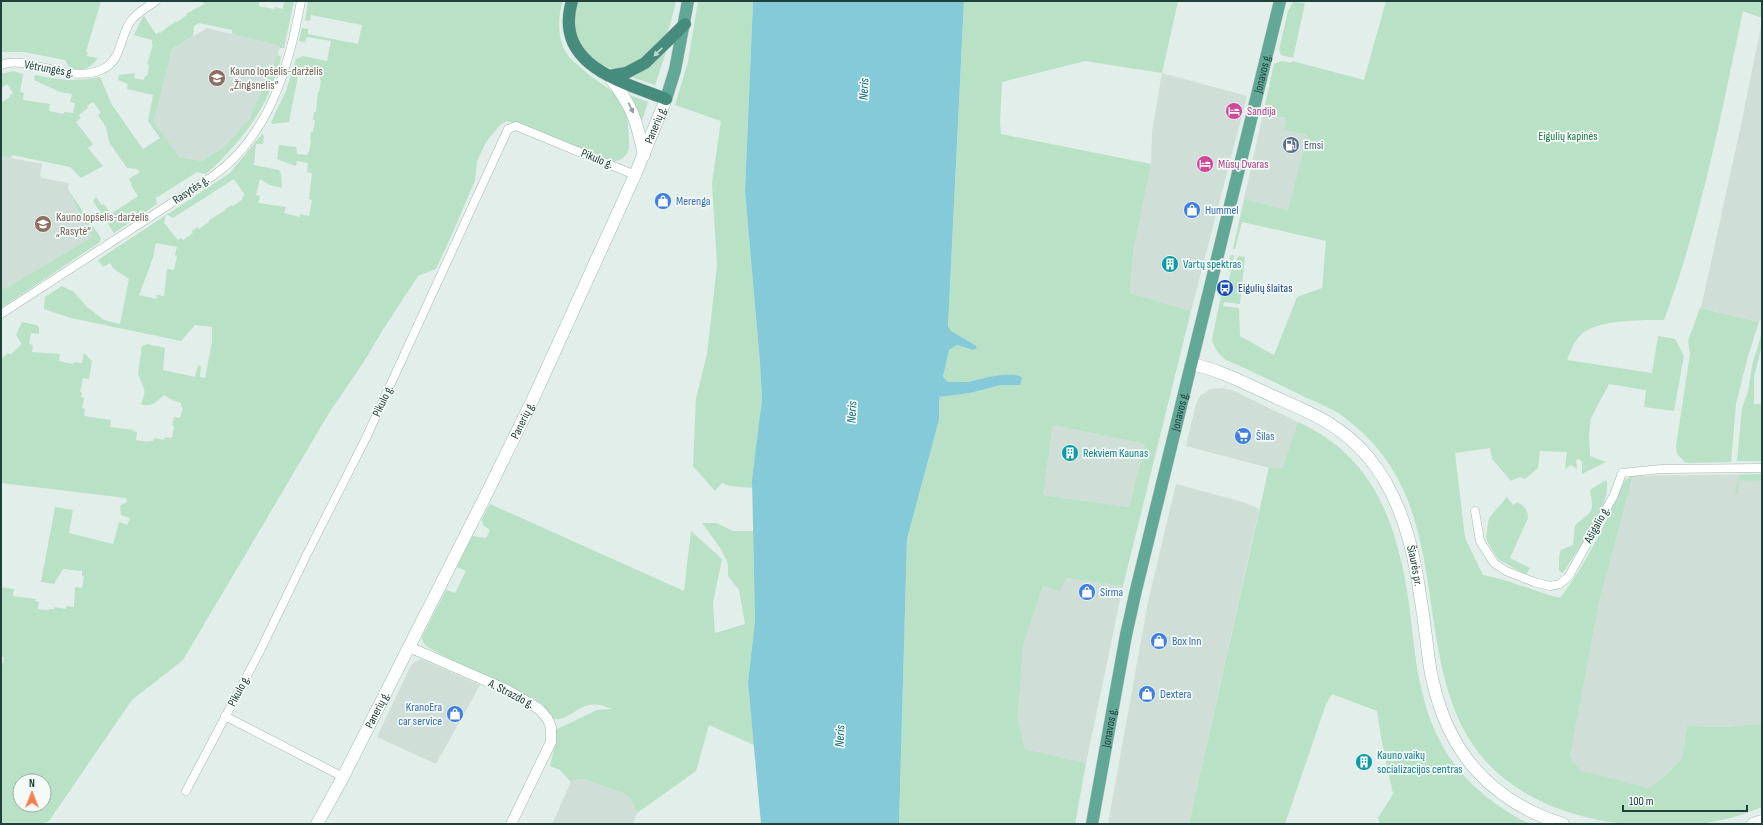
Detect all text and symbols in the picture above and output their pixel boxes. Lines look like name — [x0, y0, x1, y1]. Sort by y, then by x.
one-way arrow — [653, 47, 662, 56]
street label: Jonavos g. — [1250, 52, 1274, 96]
street label: Vėtrungės g. — [23, 57, 75, 81]
place label: Kauno lopšelis-darželis „Žingsnelis“ — [230, 64, 323, 93]
school or university icon: Kauno lopšelis-darželis „Žingsnelis“ — [207, 68, 227, 88]
water label: Neris — [856, 77, 872, 100]
hotel icon: Sandija — [1224, 101, 1244, 121]
one-way arrow — [628, 103, 634, 114]
street label: Panerių g. — [641, 104, 670, 146]
place label: Sandija — [1247, 104, 1276, 119]
park label: Eigulių kapinės — [1538, 129, 1598, 144]
fuel station icon: Emsi — [1281, 135, 1301, 155]
place label: Emsi — [1304, 138, 1323, 153]
street label: Pikulo g. — [579, 146, 615, 172]
hotel icon: Mūsų Dvaras — [1195, 154, 1215, 174]
place label: Mūsų Dvaras — [1218, 157, 1269, 172]
street label: Rasytės g. — [170, 172, 212, 208]
shop icon: Merenga — [653, 191, 673, 211]
place label: Merenga — [676, 194, 711, 209]
shop icon: Hummel — [1182, 200, 1202, 220]
place label: Hummel — [1205, 203, 1239, 218]
place label: Kauno lopšelis-darželis „Rasytė“ — [56, 210, 149, 239]
school or university icon: Kauno lopšelis-darželis „Rasytė“ — [33, 214, 53, 234]
building icon: Vartų spektras — [1160, 254, 1180, 274]
place label: Vartų spektras — [1183, 257, 1241, 272]
bus stop icon: Eigulių šlaitas — [1215, 278, 1235, 298]
place label: Eigulių šlaitas — [1238, 281, 1293, 296]
street label: Pikulo g. — [369, 383, 397, 419]
street label: Jonavos g. — [1167, 390, 1192, 434]
street label: Panerių g. — [507, 399, 538, 441]
water label: Neris — [844, 400, 860, 423]
supermarket icon: Šilas — [1233, 426, 1253, 446]
place label: Šilas — [1256, 429, 1275, 444]
building icon: Rekviem Kaunas — [1060, 443, 1080, 463]
place label: Rekviem Kaunas — [1083, 446, 1148, 461]
street label: Ašigalio g. — [1580, 504, 1613, 547]
street label: Šiaurės pr. — [1403, 544, 1426, 587]
shop icon: Sirma — [1077, 582, 1097, 602]
place label: Sirma — [1100, 585, 1124, 600]
shop icon: Box Inn — [1149, 631, 1169, 651]
place label: Box Inn — [1172, 634, 1201, 649]
street label: Pikulo g. — [225, 673, 253, 709]
street label: A. Strazdo g. — [485, 676, 536, 712]
shop icon: Dextera — [1137, 684, 1157, 704]
place label: Dextera — [1160, 687, 1192, 702]
street label: Panerių g. — [361, 689, 393, 731]
place label: KranoEra car service — [398, 700, 442, 729]
shop icon: KranoEra car service — [445, 704, 465, 724]
street label: Jonavos g. — [1098, 707, 1120, 750]
water label: Neris — [832, 724, 848, 747]
place label: Kauno vaikų socializacijos centras — [1377, 748, 1463, 777]
building icon: Kauno vaikų socializacijos centras — [1354, 752, 1374, 772]
north arrow — [12, 773, 52, 813]
text: N — [29, 777, 35, 790]
scale bar — [1623, 787, 1747, 813]
text: 100 m — [1629, 794, 1654, 809]

